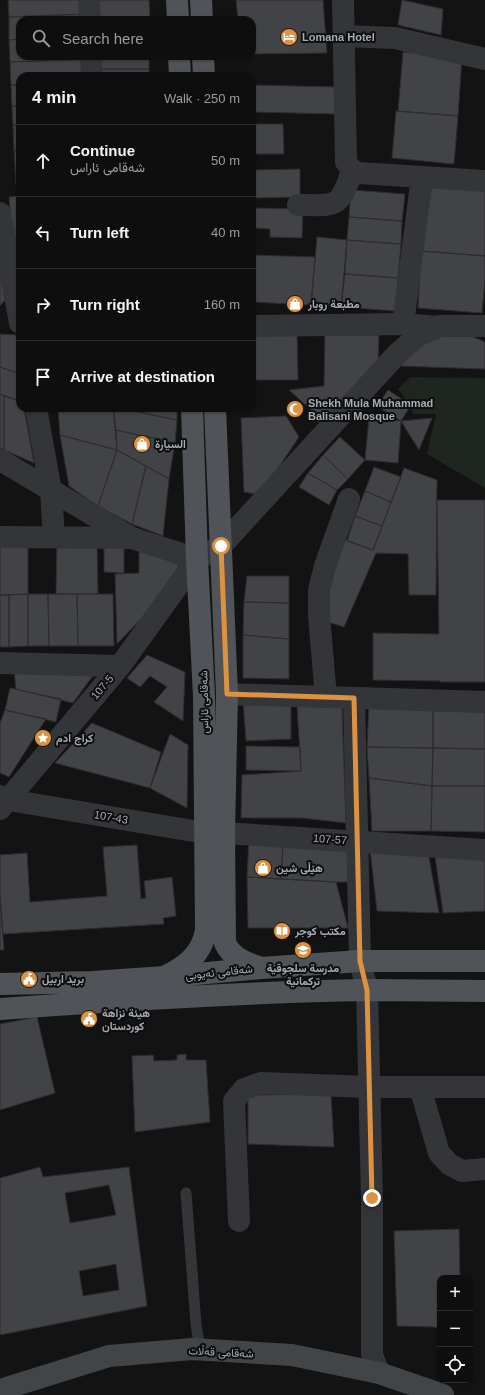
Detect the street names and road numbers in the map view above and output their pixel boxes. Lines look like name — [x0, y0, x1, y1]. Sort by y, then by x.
street label: شەقامی ئاراس — [197, 670, 212, 734]
street label: 107-5 — [88, 672, 116, 702]
street label: 107-43 — [93, 808, 129, 826]
street label: 107-57 — [312, 832, 348, 846]
street label: شەقامی ئەیوبی — [185, 962, 254, 983]
street label: شەقامی قەڵات — [188, 1344, 254, 1361]

